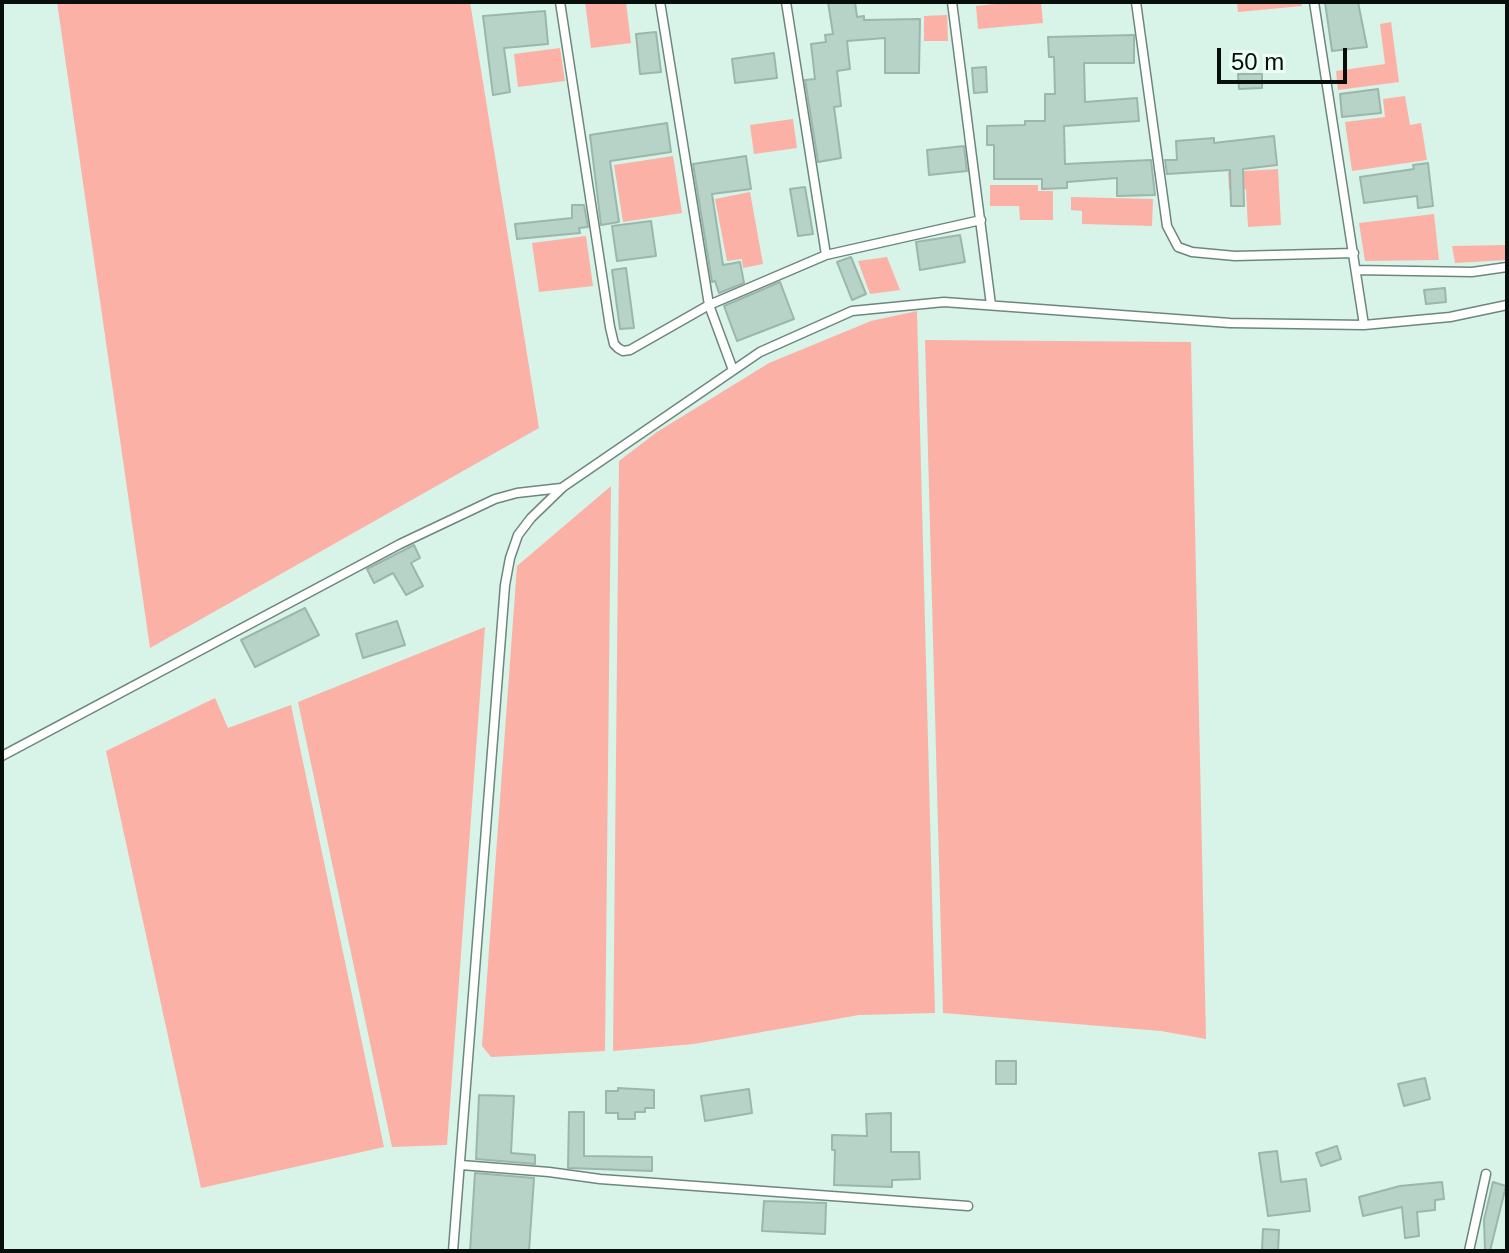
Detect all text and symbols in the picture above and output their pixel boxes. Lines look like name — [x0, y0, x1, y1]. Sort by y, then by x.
scale bar — [1221, 32, 1351, 82]
text: 50 m — [1231, 48, 1284, 75]

